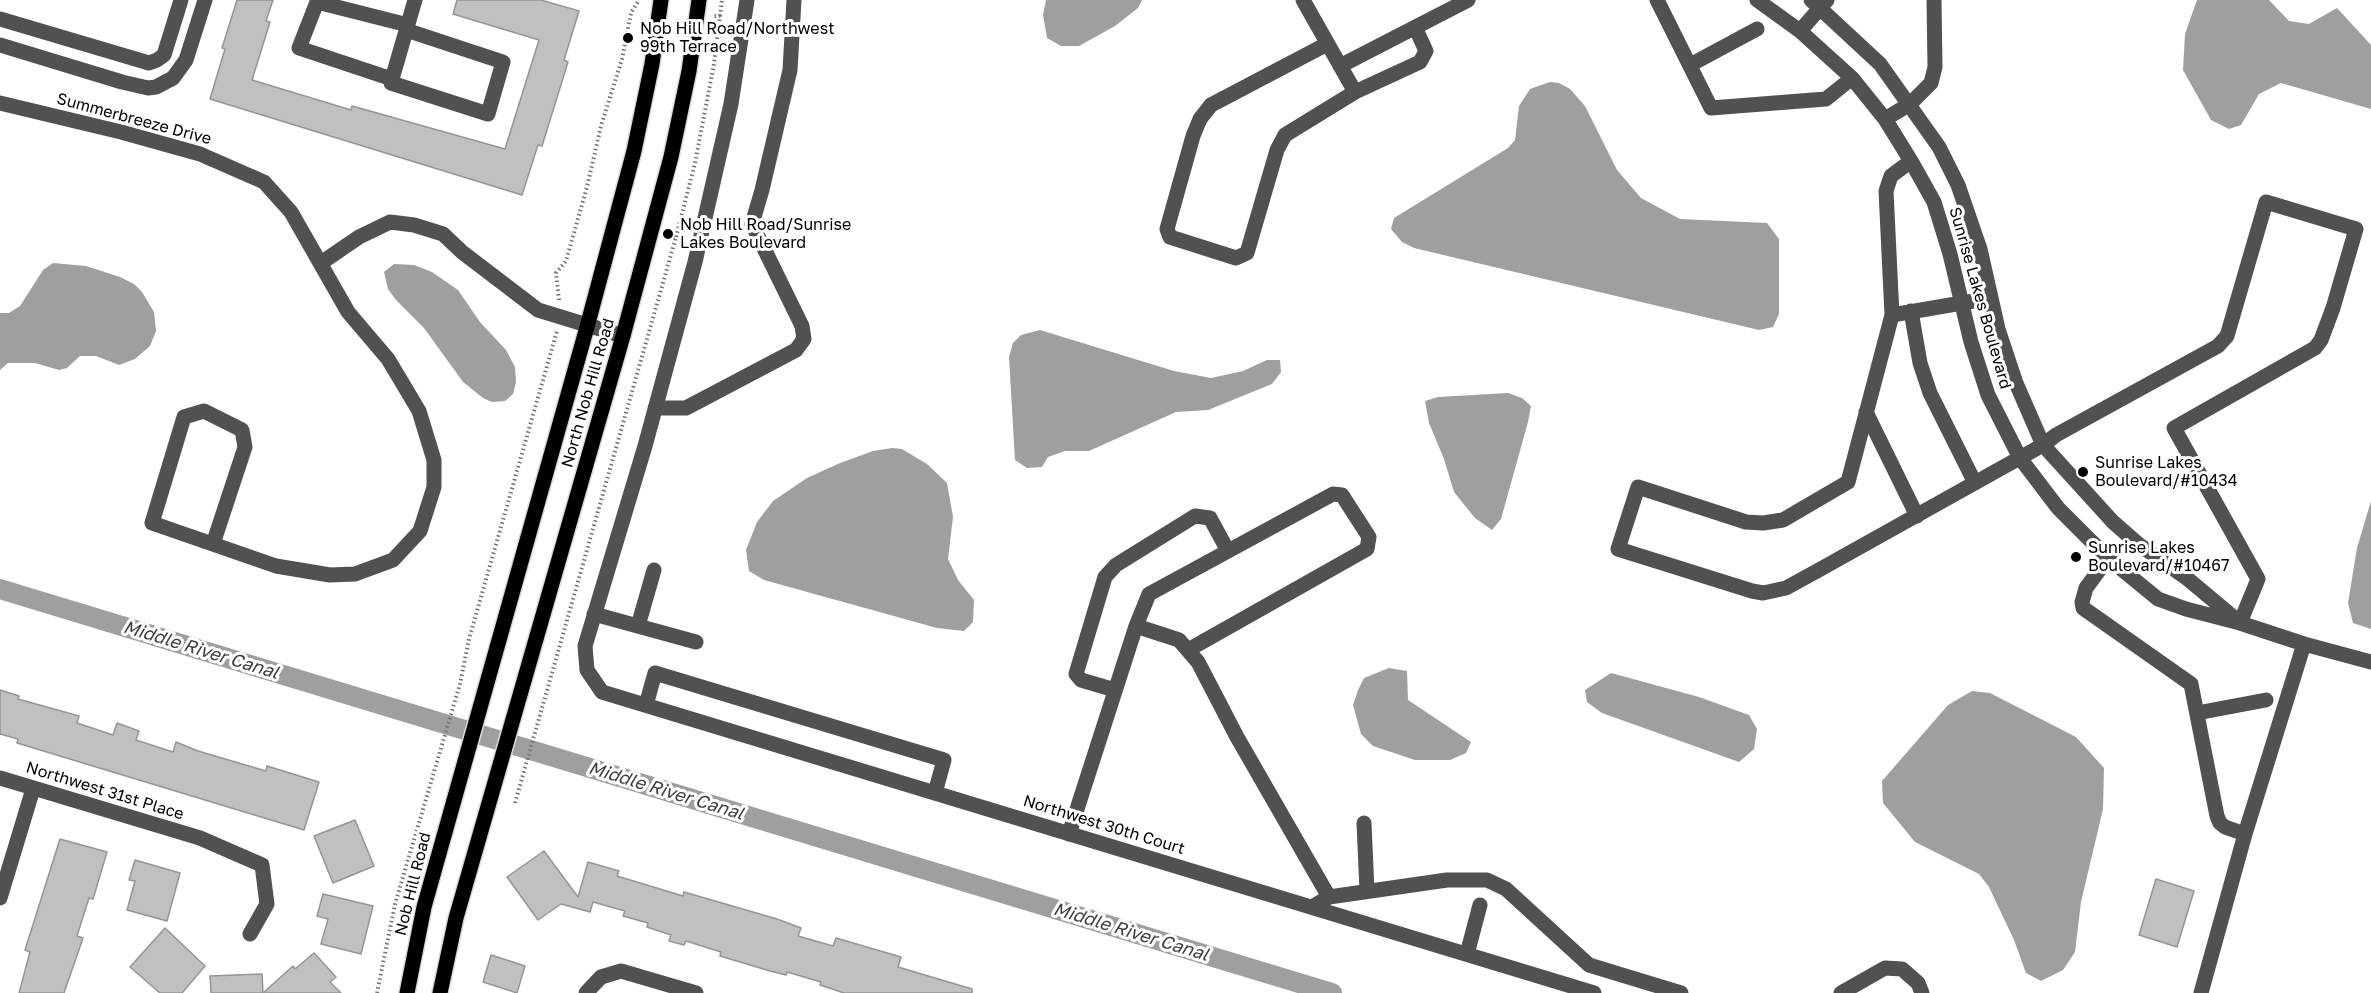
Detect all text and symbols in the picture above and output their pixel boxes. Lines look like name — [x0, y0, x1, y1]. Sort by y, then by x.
place label: Nob Hill Road/Northwest 99th Terrace — [640, 19, 835, 57]
marker: Nob Hill Road/Northwest 99th Terrace — [621, 31, 635, 45]
street label: Summerbreeze Drive — [55, 89, 213, 149]
street label: Sunrise Lakes Boulevard — [1945, 205, 2015, 391]
place label: Nob Hill Road/Sunrise Lakes Boulevard — [680, 215, 851, 253]
marker: Nob Hill Road/Sunrise Lakes Boulevard — [661, 227, 675, 241]
street label: North Nob Hill Road — [558, 316, 618, 470]
place label: Sunrise Lakes Boulevard/#10434 — [2095, 453, 2237, 491]
marker: Sunrise Lakes Boulevard/#10434 — [2076, 465, 2090, 479]
place label: Sunrise Lakes Boulevard/#10467 — [2088, 538, 2230, 576]
marker: Sunrise Lakes Boulevard/#10467 — [2069, 550, 2083, 564]
water label: Middle River Canal — [121, 616, 281, 684]
water label: Middle River Canal — [586, 757, 746, 825]
street label: Northwest 31st Place — [24, 758, 186, 824]
street label: Northwest 30th Court — [1021, 791, 1187, 859]
street label: Nob Hill Road — [391, 831, 435, 937]
water label: Middle River Canal — [1051, 898, 1211, 966]

